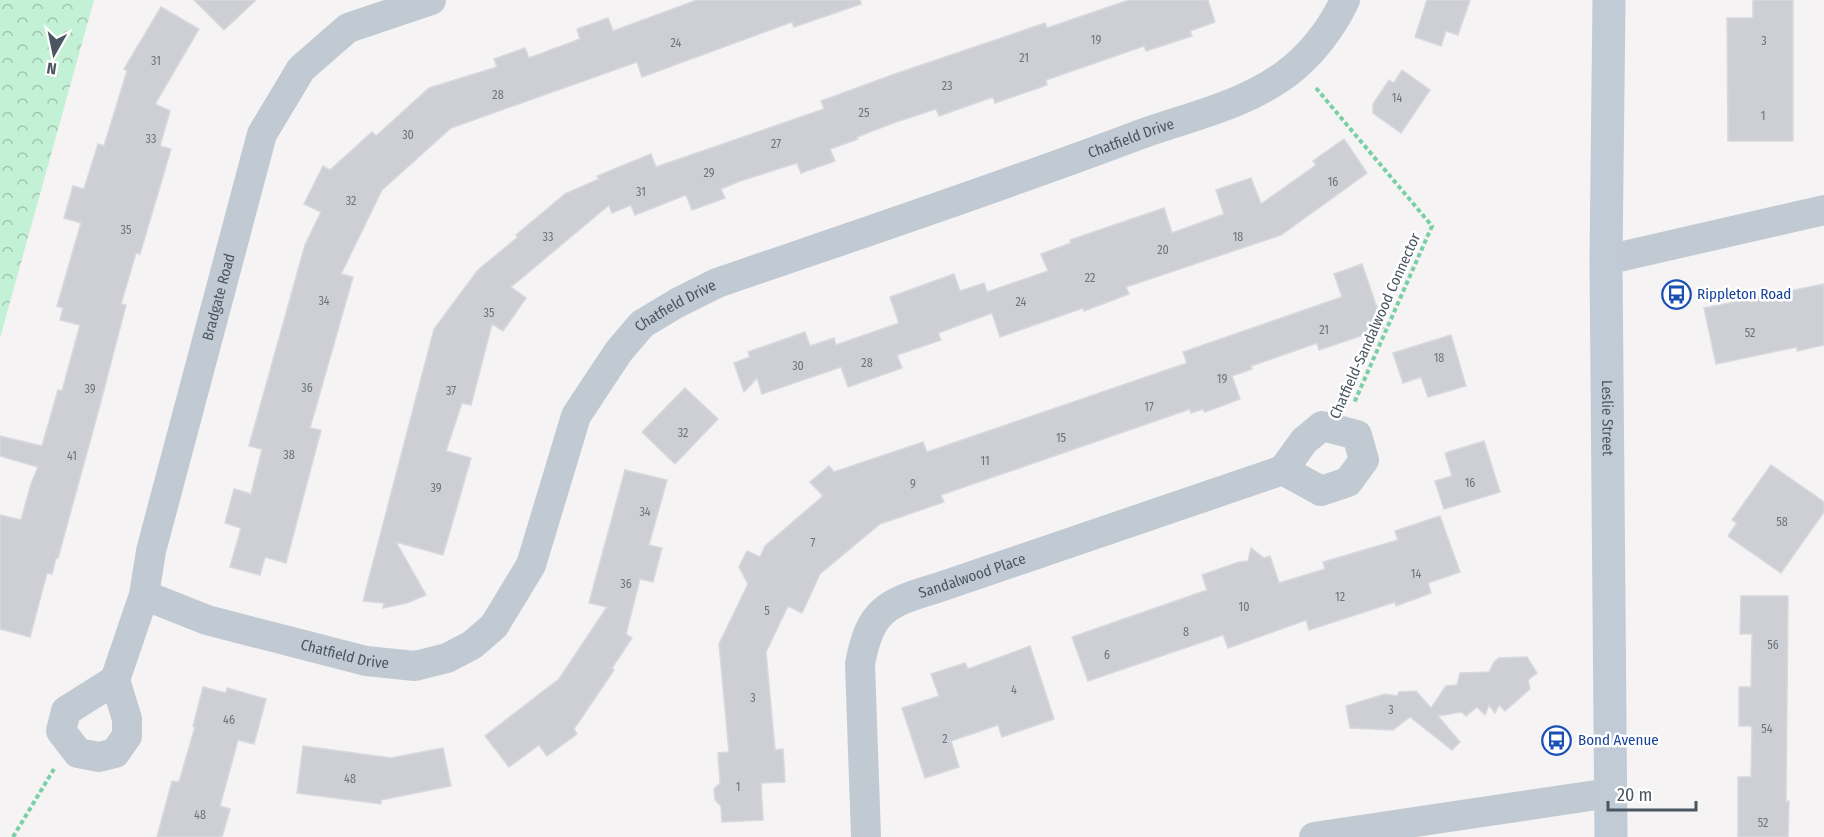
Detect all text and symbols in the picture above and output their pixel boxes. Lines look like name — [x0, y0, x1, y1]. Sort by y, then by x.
north arrow — [24, 24, 84, 84]
house number: 19 — [1091, 33, 1101, 47]
house number: 3 — [1761, 34, 1767, 48]
house number: 24 — [671, 36, 682, 50]
house number: 21 — [1019, 51, 1029, 65]
house number: 31 — [151, 54, 161, 68]
text: N — [46, 58, 58, 78]
house number: 23 — [942, 79, 952, 93]
house number: 28 — [492, 88, 504, 102]
house number: 14 — [1392, 91, 1402, 105]
house number: 25 — [859, 106, 870, 120]
house number: 1 — [1761, 109, 1765, 123]
street label: Chatfield Drive — [1086, 115, 1176, 162]
house number: 30 — [402, 128, 414, 142]
house number: 33 — [146, 132, 156, 146]
house number: 27 — [771, 137, 781, 151]
house number: 29 — [703, 166, 715, 180]
house number: 16 — [1328, 175, 1338, 189]
house number: 31 — [636, 185, 646, 199]
house number: 32 — [346, 194, 356, 208]
house number: 35 — [121, 223, 132, 237]
house number: 33 — [543, 230, 553, 244]
house number: 18 — [1233, 230, 1243, 244]
street label: Chatfield-Sandalwood Connector — [1326, 230, 1425, 422]
house number: 20 — [1157, 243, 1169, 257]
street label: Bradgate Road — [198, 252, 239, 343]
house number: 22 — [1085, 271, 1095, 285]
street label: Chatfield Drive — [631, 276, 719, 335]
bus stop icon: Rippleton Road — [1660, 278, 1692, 310]
place label: Rippleton Road — [1697, 285, 1791, 303]
house number: 34 — [318, 294, 330, 308]
house number: 24 — [1016, 295, 1027, 309]
house number: 35 — [484, 306, 495, 320]
house number: 21 — [1319, 323, 1329, 337]
house number: 52 — [1745, 326, 1755, 340]
house number: 18 — [1434, 351, 1444, 365]
house number: 28 — [861, 356, 873, 370]
house number: 30 — [792, 359, 804, 373]
house number: 19 — [1217, 372, 1227, 386]
street label: Leslie Street — [1598, 380, 1617, 456]
house number: 36 — [301, 381, 313, 395]
house number: 39 — [84, 382, 96, 396]
house number: 37 — [446, 384, 456, 398]
house number: 17 — [1144, 400, 1154, 414]
house number: 32 — [678, 426, 688, 440]
house number: 15 — [1056, 431, 1067, 445]
house number: 38 — [283, 448, 295, 462]
house number: 41 — [67, 449, 77, 463]
house number: 11 — [980, 454, 990, 468]
house number: 16 — [1465, 476, 1475, 490]
house number: 9 — [910, 477, 916, 491]
house number: 39 — [430, 481, 442, 495]
house number: 34 — [639, 505, 651, 519]
house number: 58 — [1776, 515, 1788, 529]
house number: 7 — [811, 536, 816, 550]
street label: Sandalwood Place — [916, 549, 1028, 602]
house number: 14 — [1411, 567, 1421, 581]
house number: 36 — [620, 577, 632, 591]
house number: 12 — [1335, 590, 1345, 604]
house number: 10 — [1239, 600, 1249, 614]
house number: 5 — [764, 604, 770, 618]
house number: 8 — [1183, 625, 1189, 639]
street label: Chatfield Drive — [299, 636, 390, 672]
house number: 56 — [1767, 638, 1779, 652]
house number: 6 — [1104, 648, 1110, 662]
house number: 4 — [1011, 683, 1017, 697]
house number: 3 — [750, 691, 756, 705]
house number: 3 — [1388, 703, 1394, 717]
house number: 46 — [223, 713, 235, 727]
house number: 54 — [1761, 722, 1773, 736]
bus stop icon: Bond Avenue — [1541, 724, 1573, 756]
place label: Bond Avenue — [1578, 731, 1659, 749]
house number: 2 — [942, 732, 948, 746]
house number: 48 — [344, 772, 356, 786]
scale bar — [1608, 774, 1696, 812]
house number: 1 — [736, 780, 740, 794]
text: 20 m — [1617, 784, 1652, 806]
house number: 48 — [194, 808, 206, 822]
house number: 52 — [1758, 816, 1768, 830]

